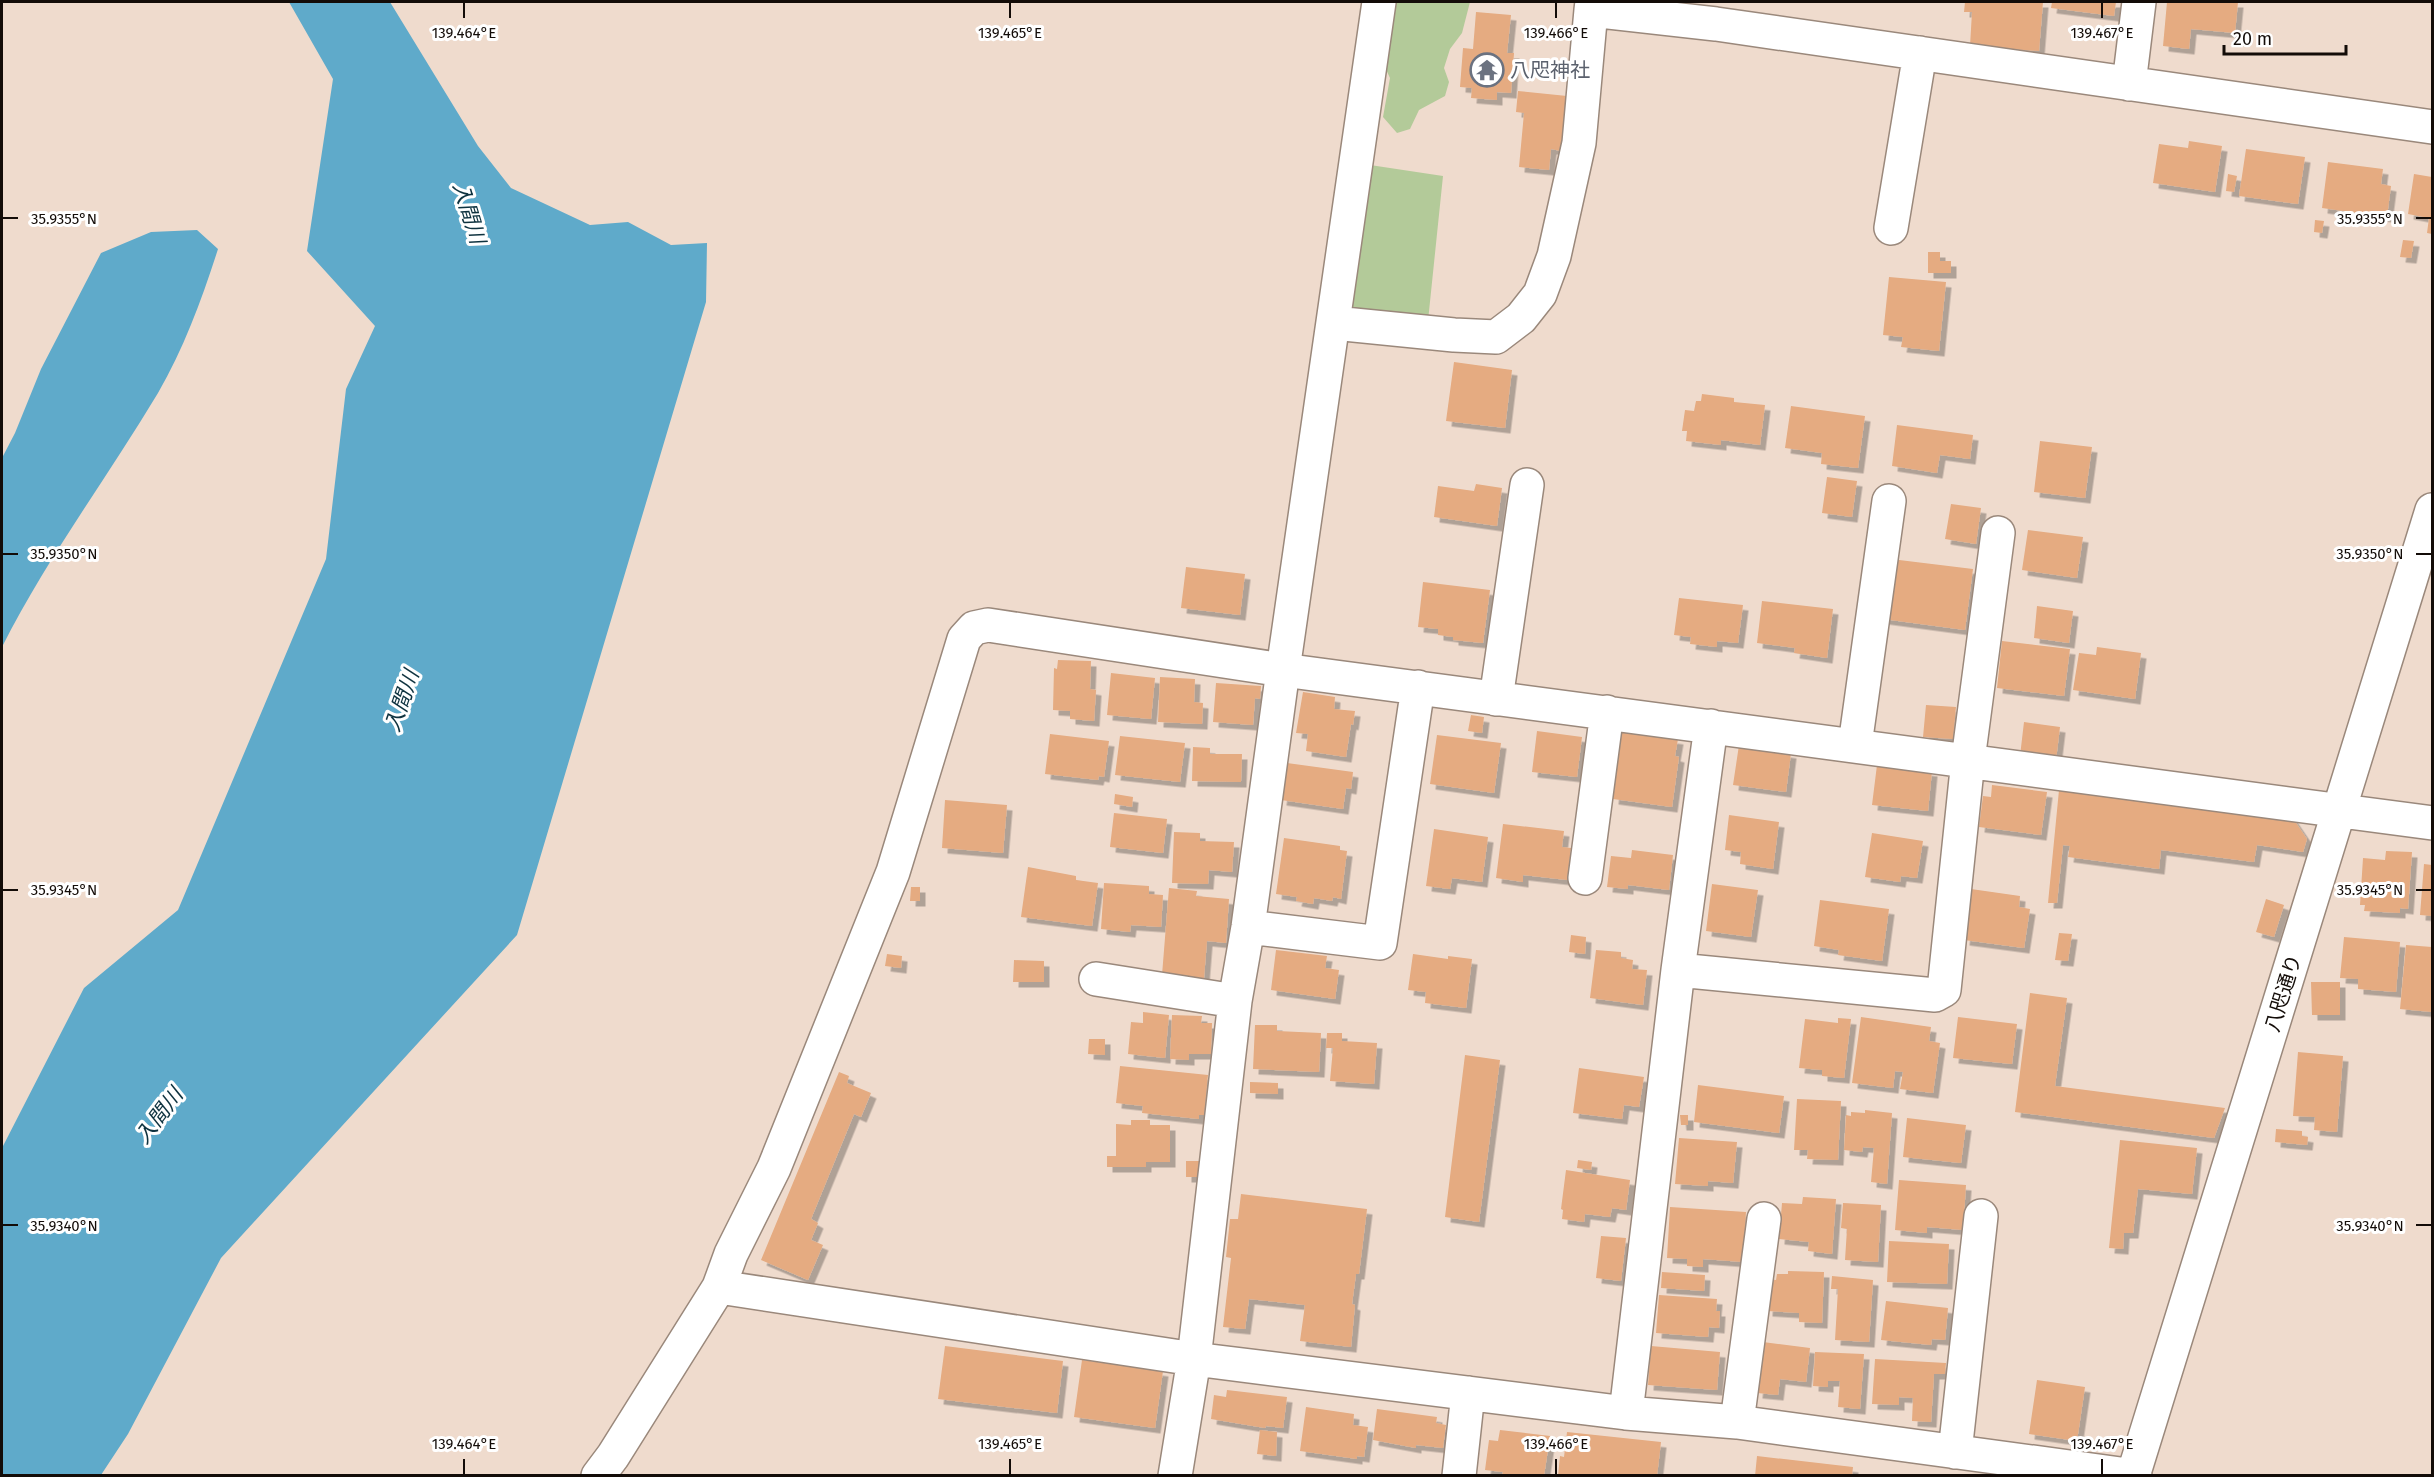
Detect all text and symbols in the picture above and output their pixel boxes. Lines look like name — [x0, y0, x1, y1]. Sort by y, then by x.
scale bar — [2224, 18, 2346, 56]
text: 139.464°E — [432, 24, 496, 42]
text: 139.465°E — [978, 24, 1042, 42]
text: 139.466°E — [1524, 24, 1588, 42]
text: 139.467°E — [2070, 24, 2134, 42]
text: 20 m — [2233, 28, 2272, 50]
temple icon: 八咫神社 — [1469, 52, 1505, 88]
place label: 八咫神社 — [1510, 58, 1590, 82]
water label: 入間川 — [447, 179, 491, 249]
text: 35.9355°N — [31, 210, 97, 228]
text: 35.9355°N — [2337, 210, 2403, 228]
text: 35.9350°N — [30, 545, 98, 563]
text: 35.9350°N — [2336, 545, 2404, 563]
water label: 入間川 — [379, 665, 425, 735]
text: 35.9345°N — [31, 881, 97, 899]
text: 35.9345°N — [2337, 881, 2403, 899]
street label: 八咫通り — [2260, 951, 2306, 1035]
water label: 入間川 — [130, 1081, 190, 1149]
text: 35.9340°N — [30, 1217, 98, 1235]
text: 35.9340°N — [2336, 1217, 2404, 1235]
text: 139.464°E — [432, 1435, 496, 1453]
text: 139.465°E — [978, 1435, 1042, 1453]
text: 139.466°E — [1524, 1435, 1588, 1453]
text: 139.467°E — [2070, 1435, 2134, 1453]

